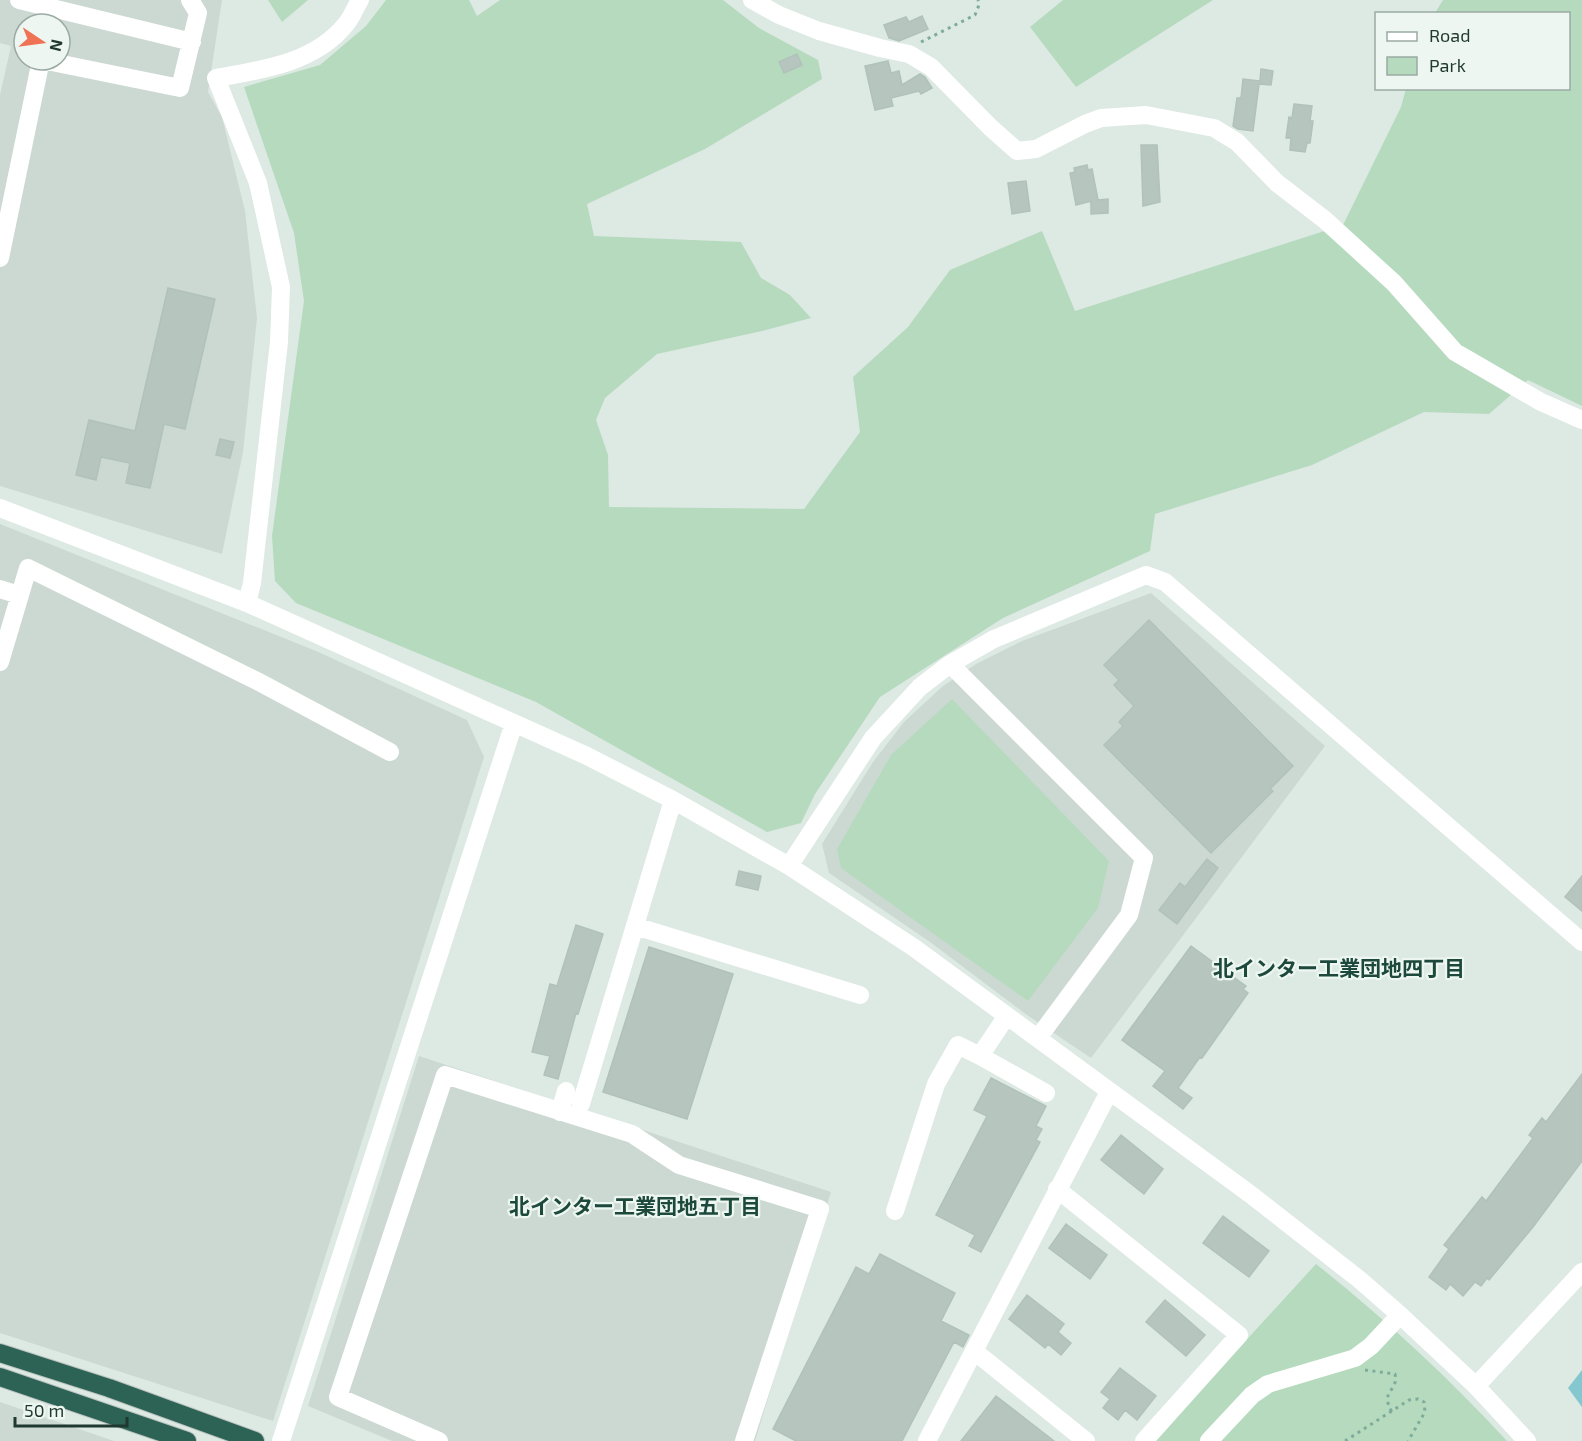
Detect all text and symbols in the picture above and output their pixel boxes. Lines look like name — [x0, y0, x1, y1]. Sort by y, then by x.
north arrow — [12, 12, 72, 72]
legend — [1375, 12, 1570, 90]
text: Road — [1429, 24, 1470, 46]
text: N — [47, 38, 68, 53]
text: Park — [1429, 54, 1466, 76]
district label: 北インター工業団地四丁目 — [1213, 955, 1465, 980]
district label: 北インター工業団地五丁目 — [509, 1193, 761, 1218]
scale bar — [15, 1390, 128, 1428]
text: 50 m — [24, 1399, 64, 1421]

